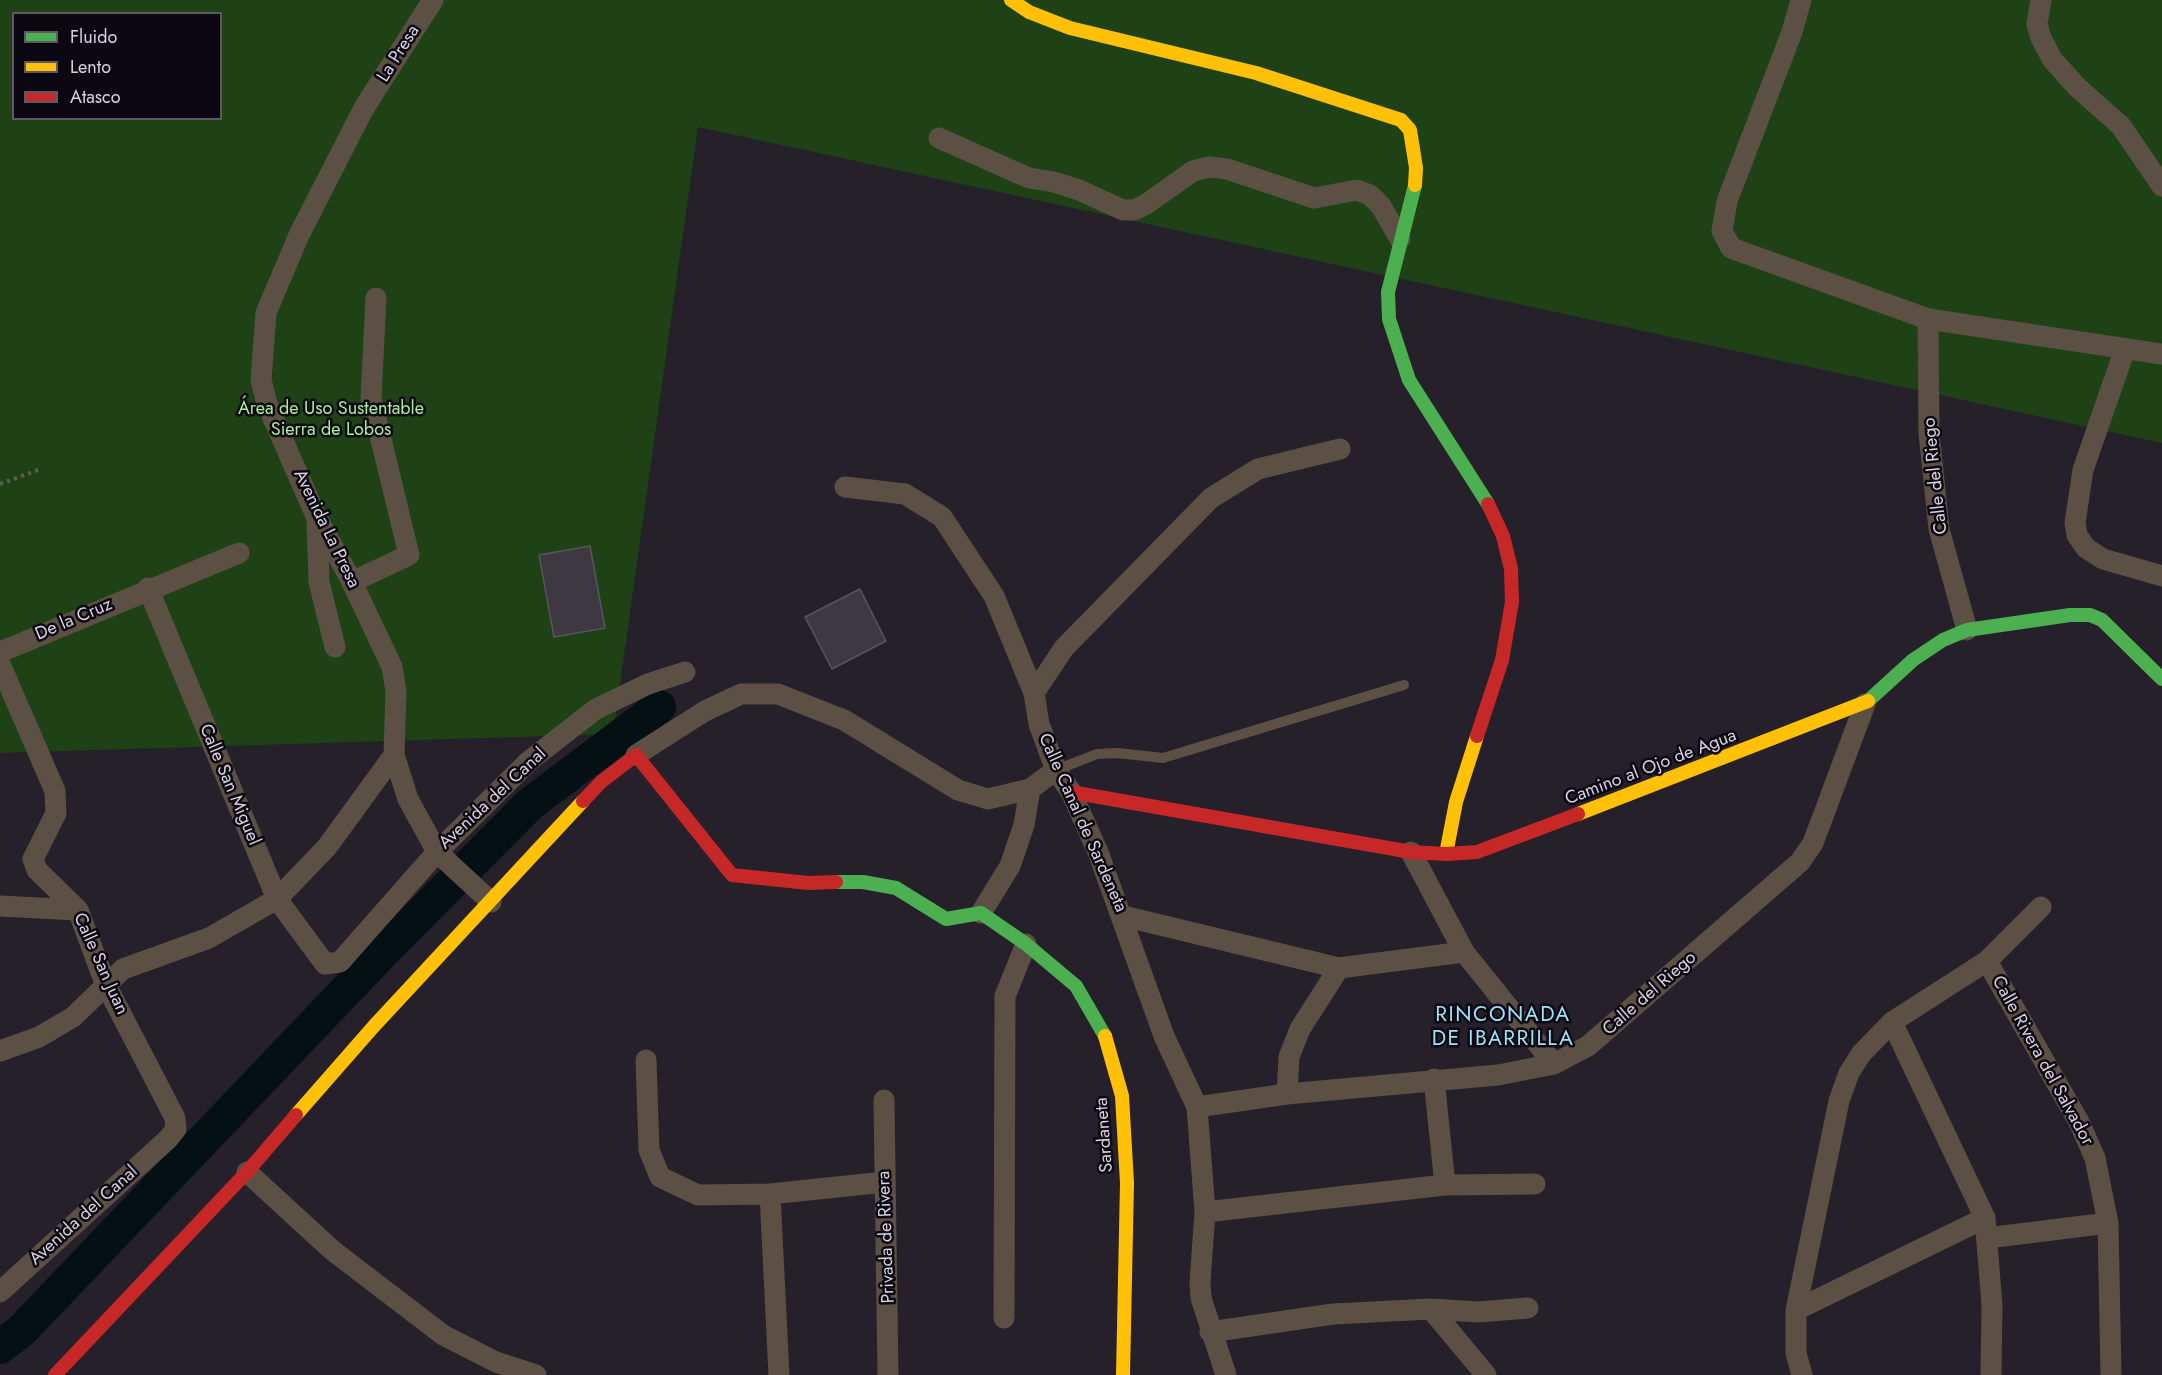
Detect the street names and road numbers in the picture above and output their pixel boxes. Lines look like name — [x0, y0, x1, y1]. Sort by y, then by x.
street label: La Presa — [373, 22, 425, 86]
street label: Calle del Riego — [1919, 417, 1953, 535]
street label: Avenida La Presa — [288, 466, 364, 592]
street label: De la Cruz — [32, 594, 116, 646]
street label: Calle San Miguel — [194, 721, 264, 849]
street label: Camino al Ojo de Agua — [1562, 725, 1740, 811]
street label: Calle Canal de Sardeneta — [1033, 730, 1131, 916]
street label: Avenida del Canal — [435, 744, 551, 854]
street label: Calle San Juan — [68, 910, 132, 1018]
street label: Calle del Riego — [1599, 947, 1701, 1041]
street label: Calle Rivera del Salvador — [1986, 972, 2098, 1150]
street label: Sardaneta — [1092, 1097, 1118, 1173]
street label: Avenida del Canal — [25, 1162, 143, 1270]
street label: Privada de Rivera — [874, 1170, 900, 1304]

